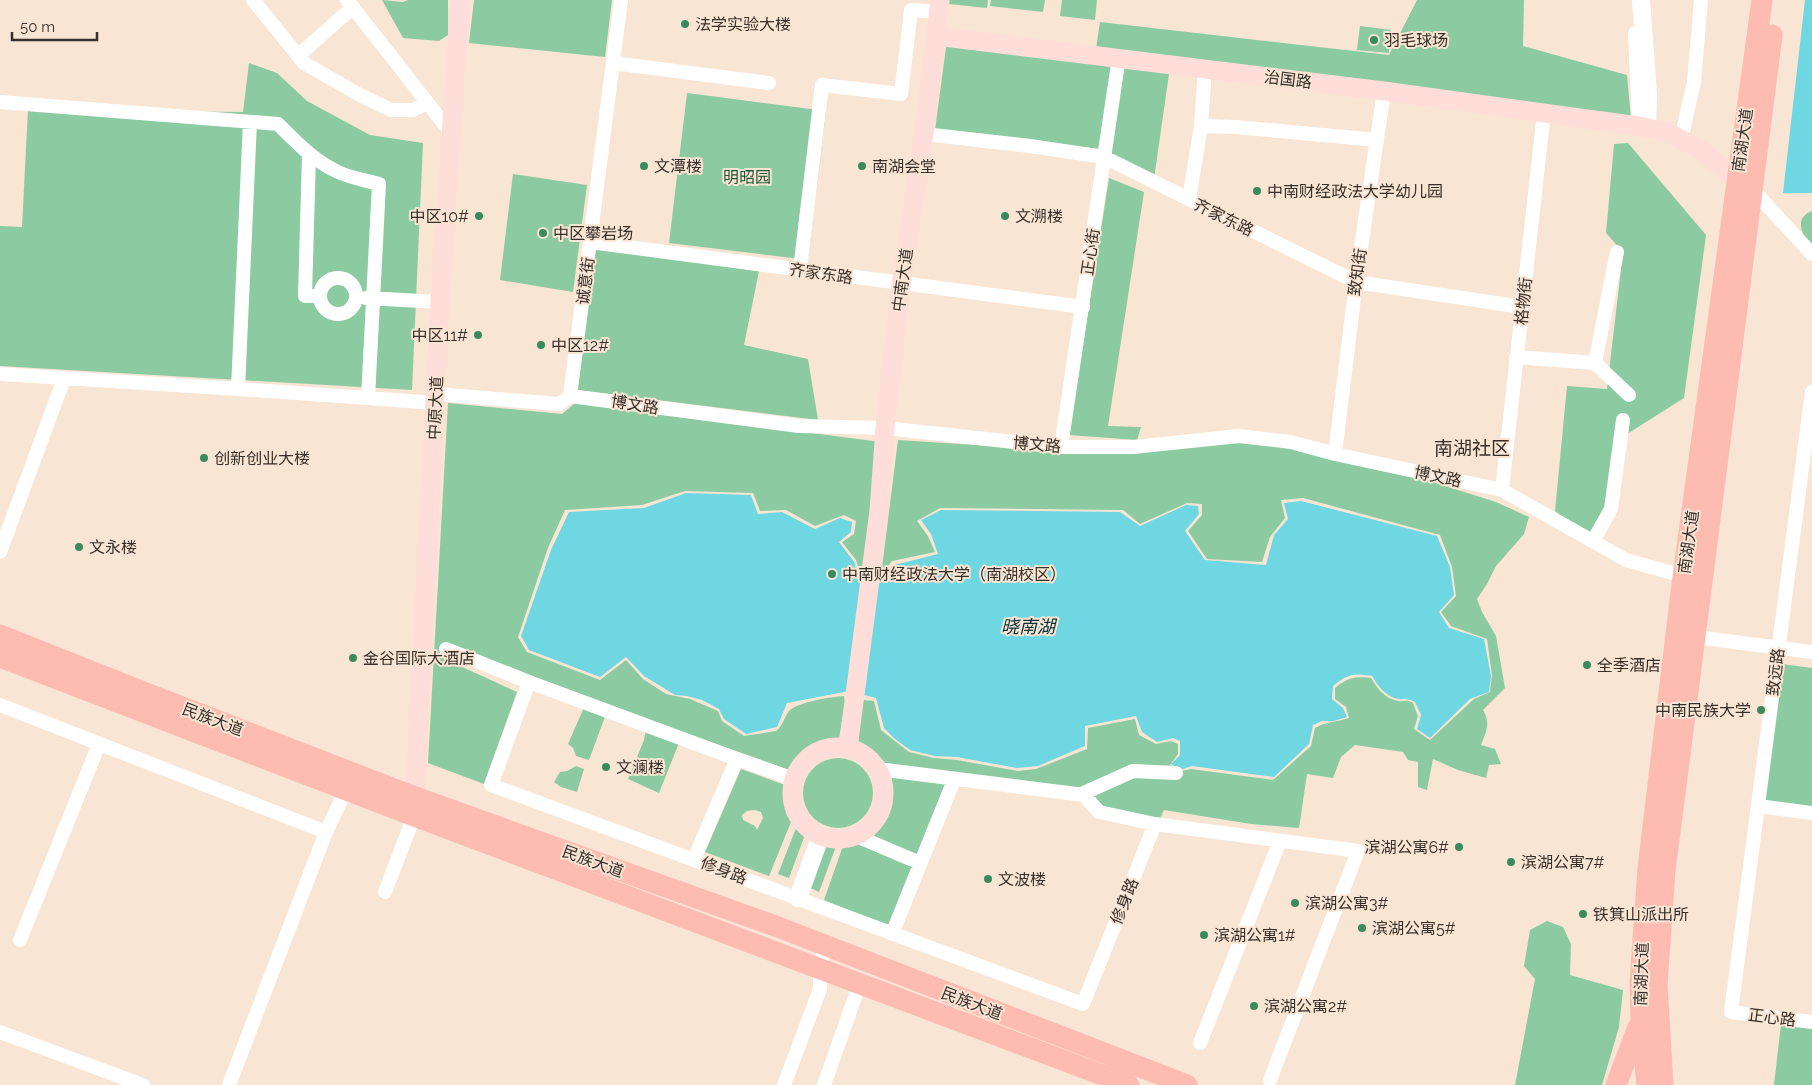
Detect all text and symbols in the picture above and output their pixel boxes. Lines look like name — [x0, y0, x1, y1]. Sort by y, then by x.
scale bar — [12, 10, 98, 42]
place label: 法学实验大楼 — [695, 15, 791, 34]
text: 50 m — [20, 18, 55, 36]
marker: 法学实验大楼 — [679, 18, 691, 30]
place label: 羽毛球场 — [1384, 31, 1448, 50]
marker: 羽毛球场 — [1368, 34, 1380, 46]
street label: 治国路 — [1263, 67, 1313, 92]
street label: 南湖大道 — [1729, 107, 1756, 173]
place label: 文潭楼 — [654, 157, 702, 176]
place label: 南湖会堂 — [872, 157, 936, 176]
marker: 文潭楼 — [638, 160, 650, 172]
marker: 南湖会堂 — [856, 160, 868, 172]
park label: 明昭园 — [723, 168, 771, 187]
place label: 中南财经政法大学幼儿园 — [1267, 182, 1443, 201]
marker: 中南财经政法大学幼儿园 — [1251, 185, 1263, 197]
street label: 齐家东路 — [1191, 195, 1257, 240]
place label: 中区10# — [409, 207, 469, 226]
place label: 文溯楼 — [1015, 207, 1063, 226]
marker: 中区10# — [473, 210, 485, 222]
marker: 文溯楼 — [999, 210, 1011, 222]
place label: 中区攀岩场 — [553, 224, 633, 243]
marker: 中区攀岩场 — [537, 227, 549, 239]
street label: 正心街 — [1078, 227, 1103, 277]
street label: 中南大道 — [889, 247, 916, 313]
street label: 致知街 — [1345, 247, 1370, 297]
street label: 诚意街 — [573, 256, 598, 306]
street label: 齐家东路 — [788, 260, 854, 287]
street label: 格物街 — [1512, 276, 1535, 326]
place label: 中区11# — [411, 326, 468, 345]
marker: 中区11# — [472, 329, 484, 341]
place label: 中区12# — [551, 336, 609, 355]
marker: 中区12# — [535, 339, 547, 351]
street label: 中原大道 — [424, 376, 447, 440]
street label: 博文路 — [610, 391, 660, 418]
street label: 博文路 — [1012, 433, 1062, 456]
district label: 南湖社区 — [1434, 437, 1510, 459]
place label: 创新创业大楼 — [214, 449, 310, 468]
marker: 创新创业大楼 — [198, 452, 210, 464]
street label: 博文路 — [1412, 462, 1463, 491]
street label: 南湖大道 — [1675, 509, 1702, 575]
place label: 文永楼 — [89, 538, 137, 557]
marker: 文永楼 — [73, 541, 85, 553]
place label: 中南财经政法大学（南湖校区） — [842, 565, 1066, 584]
marker: 中南财经政法大学（南湖校区） — [826, 568, 838, 580]
water label: 晓南湖 — [1001, 616, 1058, 637]
street label: 致远路 — [1763, 647, 1788, 697]
place label: 金谷国际大酒店 — [363, 649, 475, 668]
marker: 金谷国际大酒店 — [347, 652, 359, 664]
place label: 全季酒店 — [1597, 656, 1661, 675]
marker: 全季酒店 — [1581, 659, 1593, 671]
street label: 民族大道 — [180, 699, 246, 740]
place label: 中南民族大学 — [1655, 701, 1751, 720]
marker: 中南民族大学 — [1755, 704, 1767, 716]
place label: 文澜楼 — [616, 758, 664, 777]
marker: 文澜楼 — [600, 761, 612, 773]
place label: 滨湖公寓6# — [1364, 838, 1449, 857]
marker: 滨湖公寓6# — [1453, 841, 1465, 853]
street label: 民族大道 — [560, 842, 626, 881]
street label: 修身路 — [698, 853, 750, 888]
place label: 滨湖公寓7# — [1521, 853, 1605, 872]
marker: 滨湖公寓7# — [1505, 856, 1517, 868]
place label: 文波楼 — [998, 870, 1046, 889]
marker: 文波楼 — [982, 873, 994, 885]
street label: 修身路 — [1107, 875, 1142, 927]
place label: 滨湖公寓3# — [1305, 894, 1389, 913]
marker: 滨湖公寓3# — [1289, 897, 1301, 909]
place label: 铁箕山派出所 — [1593, 905, 1689, 924]
marker: 铁箕山派出所 — [1577, 908, 1589, 920]
place label: 滨湖公寓5# — [1372, 919, 1456, 938]
marker: 滨湖公寓5# — [1356, 922, 1368, 934]
place label: 滨湖公寓1# — [1214, 926, 1296, 945]
marker: 滨湖公寓1# — [1198, 929, 1210, 941]
street label: 南湖大道 — [1631, 942, 1652, 1006]
street label: 民族大道 — [939, 983, 1005, 1024]
place label: 滨湖公寓2# — [1264, 997, 1347, 1016]
marker: 滨湖公寓2# — [1248, 1000, 1260, 1012]
street label: 正心路 — [1747, 1005, 1797, 1030]

